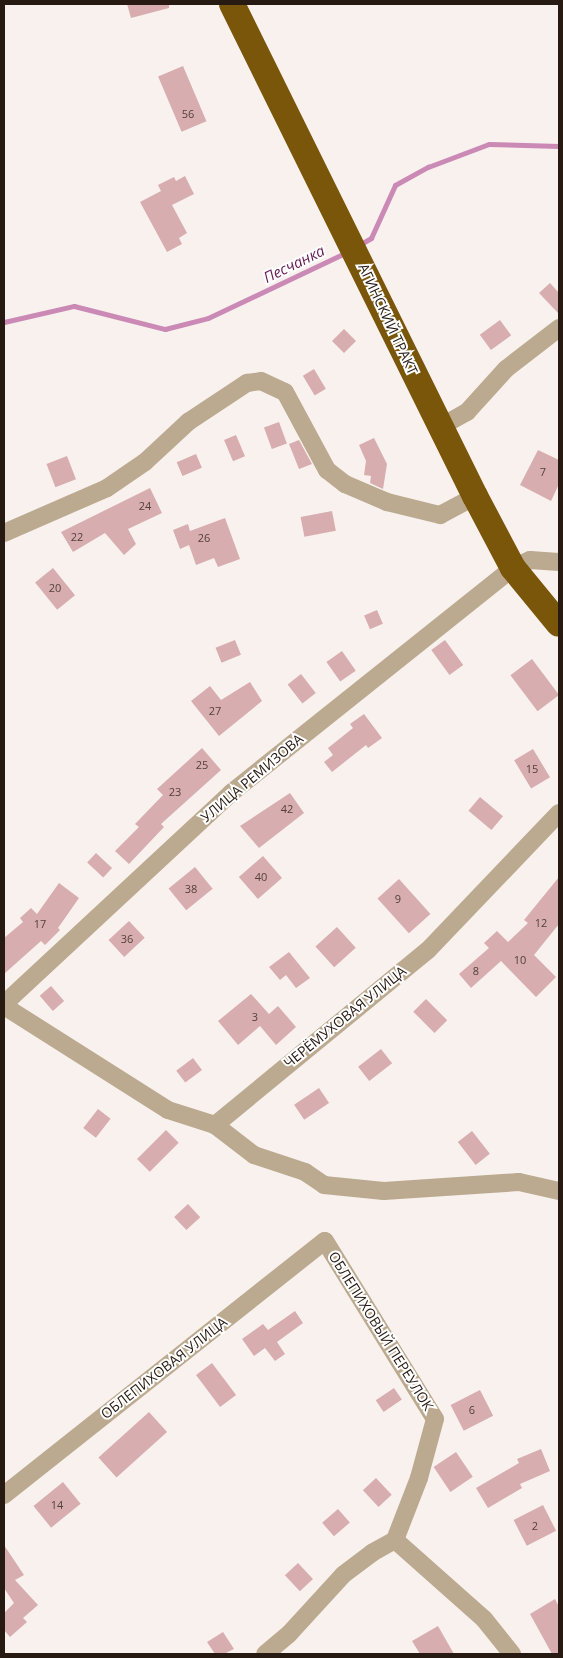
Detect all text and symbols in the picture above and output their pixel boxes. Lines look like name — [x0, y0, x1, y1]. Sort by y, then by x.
house number: 56 — [182, 107, 194, 121]
water label: Песчанка — [260, 241, 328, 287]
street label: АГИНСКИЙ ТРАКТ — [355, 261, 421, 377]
house number: 7 — [540, 465, 546, 479]
house number: 24 — [139, 499, 151, 513]
house number: 22 — [71, 530, 83, 544]
house number: 26 — [198, 531, 210, 545]
house number: 20 — [49, 581, 61, 595]
house number: 27 — [209, 704, 221, 718]
street label: УЛИЦА РЕМИЗОВА — [197, 730, 307, 826]
house number: 25 — [196, 758, 208, 772]
house number: 15 — [526, 762, 538, 776]
house number: 23 — [169, 785, 181, 799]
house number: 42 — [281, 802, 293, 816]
house number: 40 — [255, 870, 267, 884]
house number: 38 — [185, 882, 197, 896]
house number: 9 — [395, 892, 401, 906]
house number: 12 — [535, 916, 547, 930]
house number: 17 — [34, 917, 46, 931]
house number: 36 — [121, 932, 133, 946]
house number: 10 — [514, 953, 526, 967]
street label: ЧЕРЁМУХОВАЯ УЛИЦА — [280, 962, 410, 1072]
house number: 8 — [473, 964, 479, 978]
house number: 3 — [252, 1010, 258, 1024]
street label: ОБЛЕПИХОВЫЙ ПЕРЕУЛОК — [325, 1248, 437, 1414]
street label: ОБЛЕПИХОВАЯ УЛИЦА — [98, 1313, 230, 1423]
house number: 6 — [469, 1403, 475, 1417]
house number: 14 — [51, 1498, 63, 1512]
house number: 2 — [532, 1519, 538, 1533]

